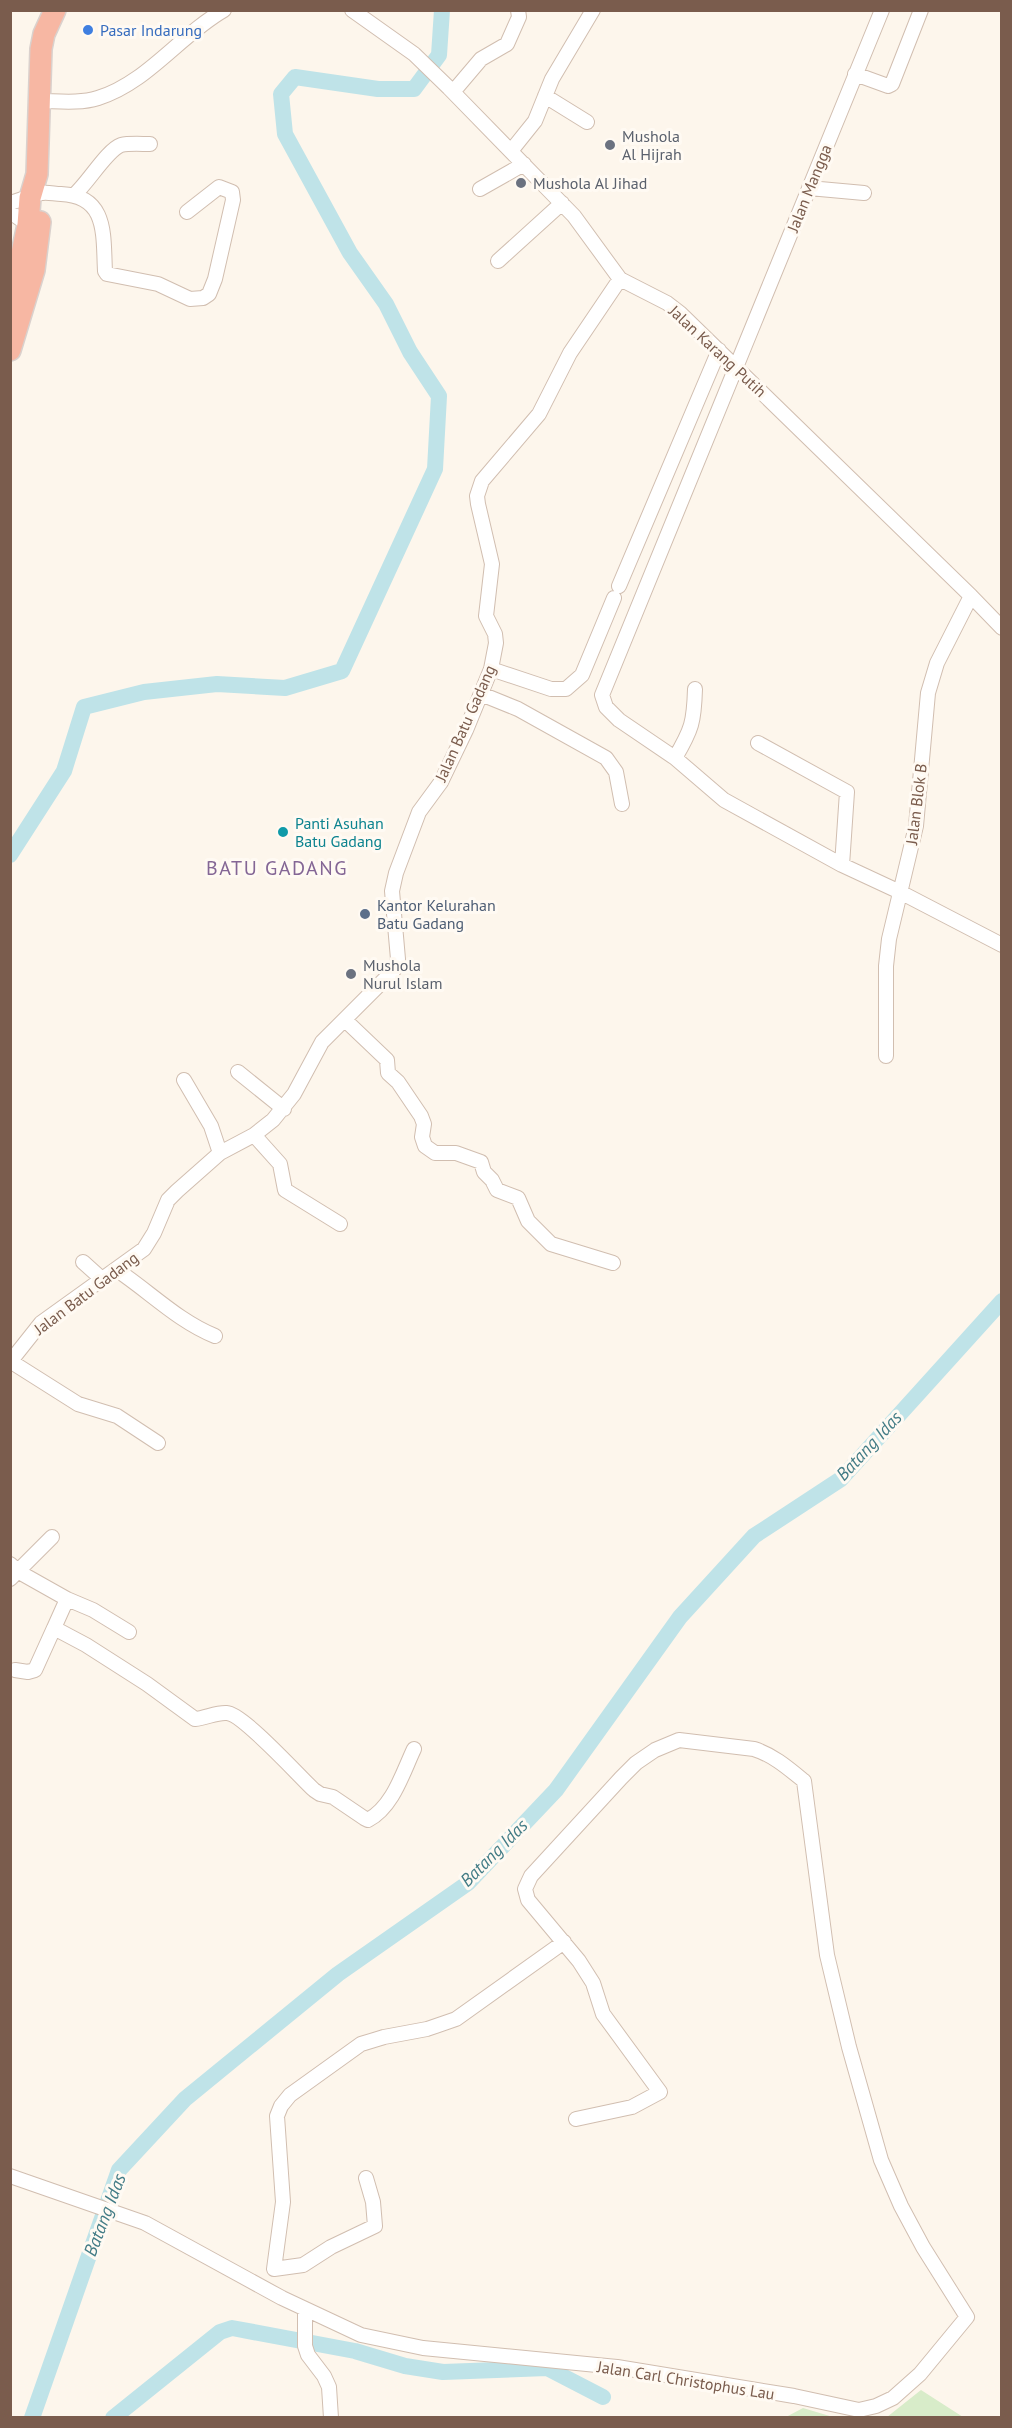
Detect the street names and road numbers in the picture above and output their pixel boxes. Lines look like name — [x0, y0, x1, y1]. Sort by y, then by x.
street label: Jalan Mangga — [782, 141, 836, 236]
street label: Jalan Karang Putih — [664, 300, 771, 401]
street label: Jalan Batu Gadang — [430, 662, 500, 785]
street label: Jalan Blok B — [901, 762, 931, 847]
street label: Jalan Batu Gadang — [29, 1247, 142, 1339]
street label: Jalan Carl Christophus Lau — [595, 2356, 776, 2404]

